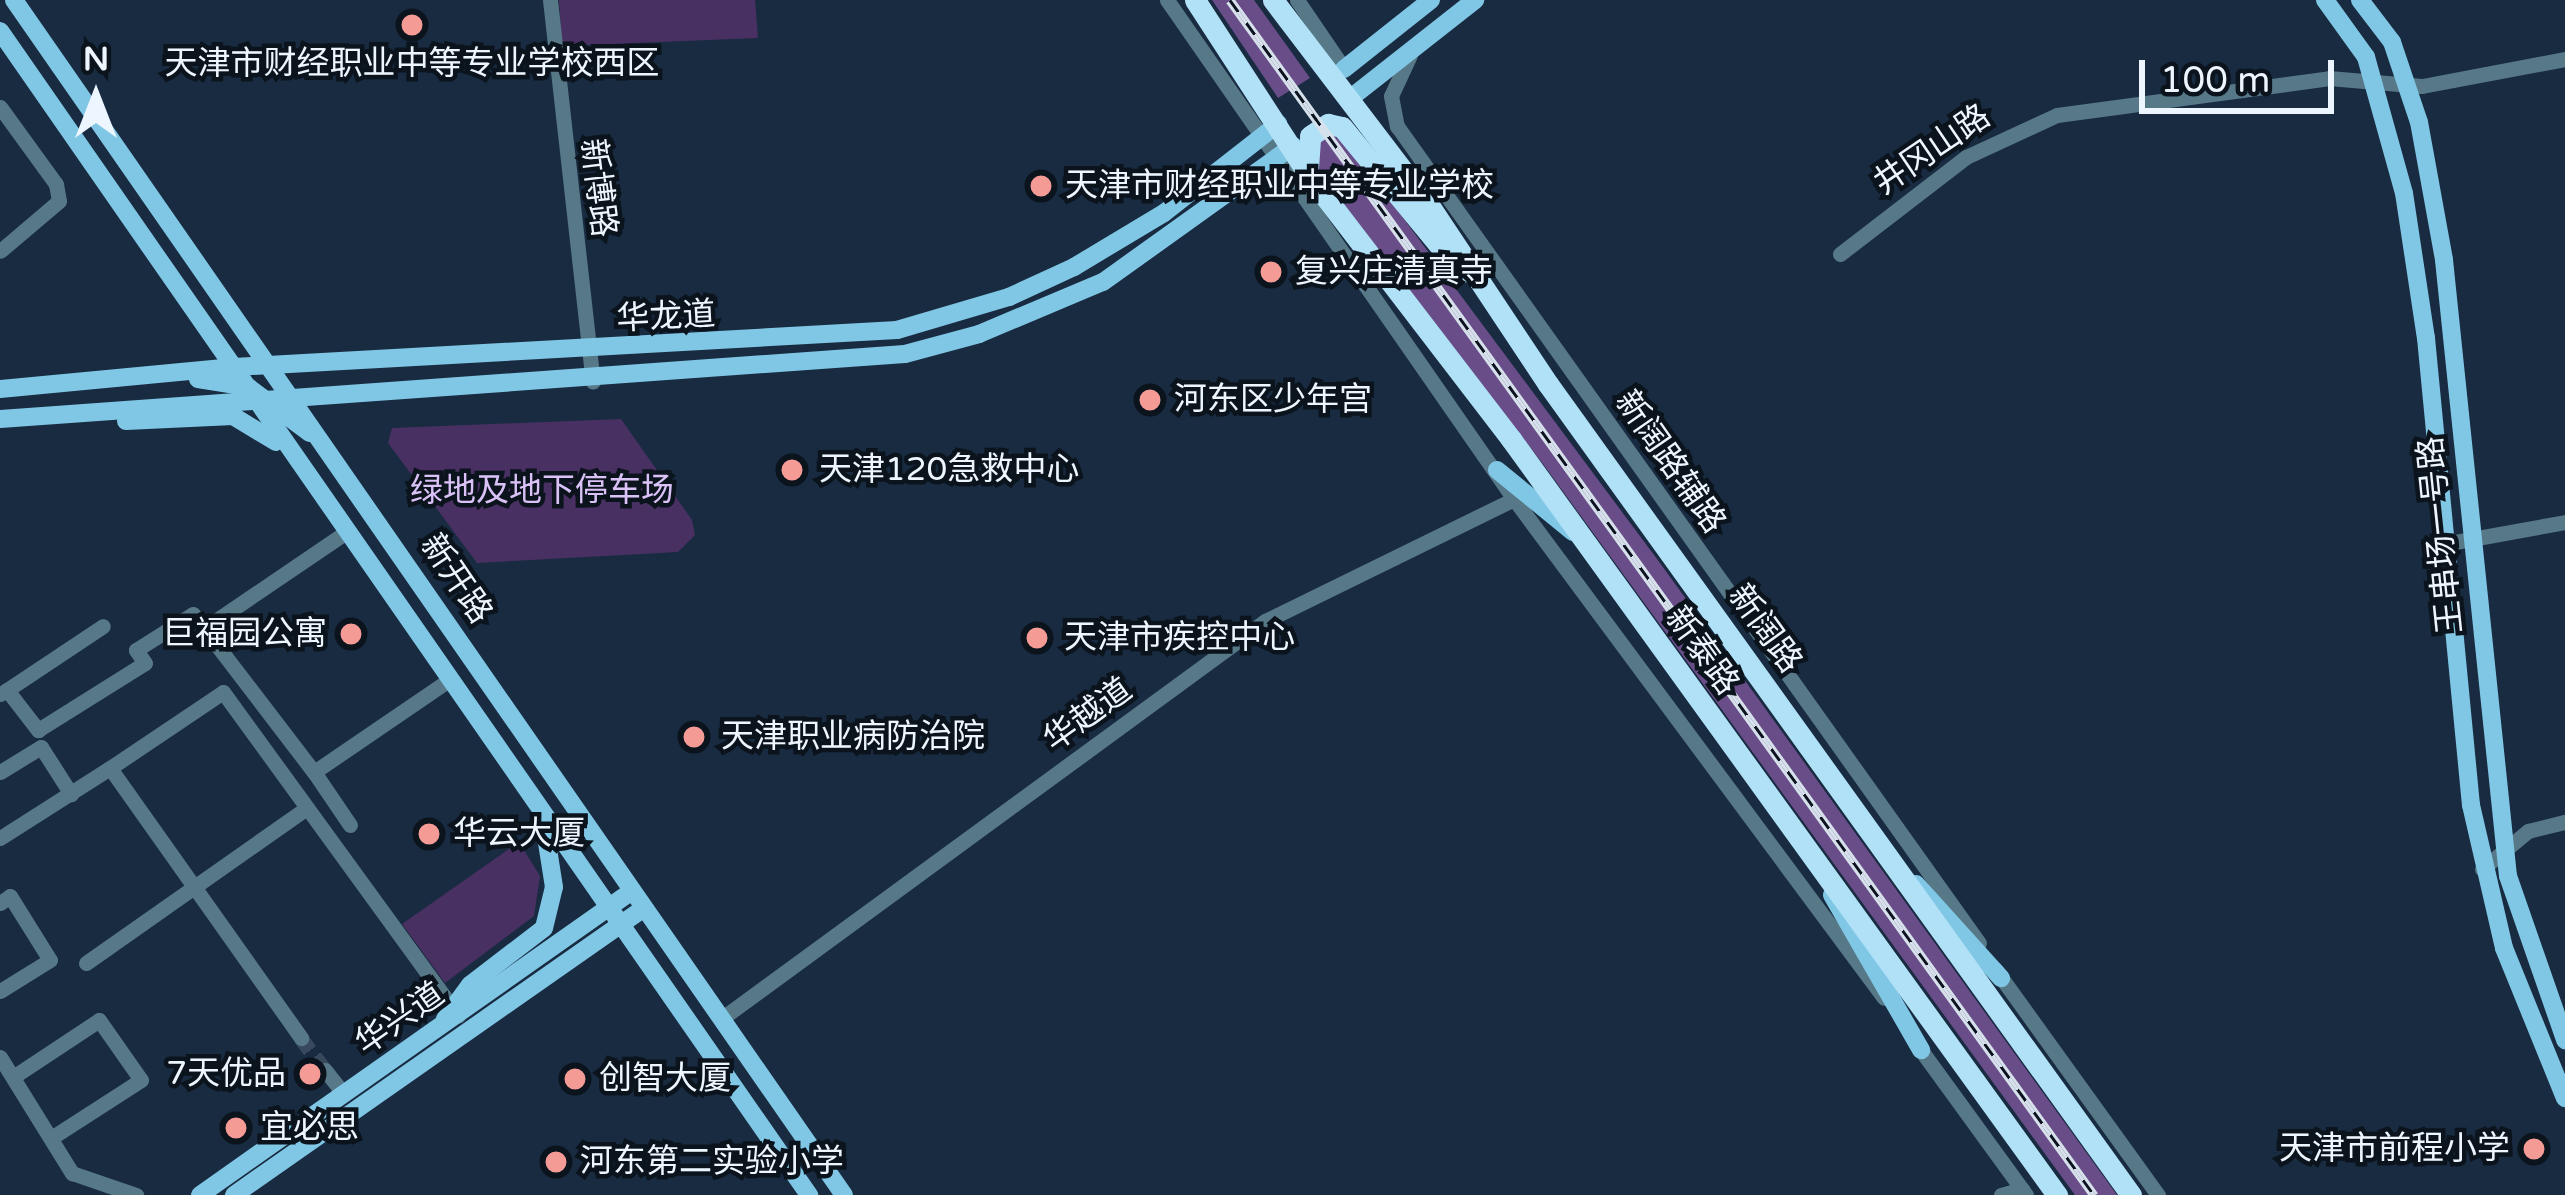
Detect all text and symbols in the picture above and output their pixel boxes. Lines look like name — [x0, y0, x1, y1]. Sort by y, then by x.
marker: 天津市财经职业中等专业学校西区 — [399, 12, 425, 38]
north arrow — [36, 36, 156, 156]
scale bar — [2145, 36, 2340, 110]
text: N — [83, 40, 109, 79]
place label: 天津市财经职业中等专业学校西区 — [165, 44, 659, 84]
text: 100 m — [2160, 59, 2270, 102]
street label: 井冈山路 — [1866, 97, 1998, 203]
street label: 新博路 — [572, 136, 624, 240]
place label: 天津市财经职业中等专业学校 — [1065, 166, 1494, 206]
marker: 天津市财经职业中等专业学校 — [1028, 173, 1054, 199]
place label: 复兴庄清真寺 — [1295, 252, 1493, 292]
marker: 复兴庄清真寺 — [1258, 259, 1284, 285]
street label: 华龙道 — [616, 295, 716, 339]
place label: 河东区少年宫 — [1174, 380, 1372, 420]
street label: 新阔路辅路 — [1606, 383, 1734, 541]
marker: 河东区少年宫 — [1137, 387, 1163, 413]
street label: 王串场一号路 — [2411, 434, 2471, 636]
place label: 天津120急救中心 — [819, 450, 1079, 490]
marker: 天津120急救中心 — [776, 454, 808, 486]
park label: 绿地及地下停车场 — [410, 471, 674, 511]
street label: 新开路 — [412, 527, 500, 631]
street label: 新阔路 — [1720, 577, 1810, 681]
street label: 新泰路 — [1657, 599, 1747, 703]
place label: 巨福园公寓 — [162, 614, 327, 654]
place label: 天津市疾控中心 — [1064, 618, 1295, 658]
marker: 巨福园公寓 — [338, 621, 364, 647]
marker: 天津市疾控中心 — [1021, 622, 1053, 654]
street label: 华越道 — [1036, 670, 1140, 760]
place label: 天津职业病防治院 — [721, 717, 985, 757]
marker: 天津职业病防治院 — [678, 721, 710, 753]
place label: 华云大厦 — [453, 814, 585, 854]
marker: 华云大厦 — [416, 821, 442, 847]
street label: 华兴道 — [348, 974, 452, 1064]
place label: 7天优品 — [166, 1054, 286, 1094]
place label: 创智大厦 — [599, 1059, 731, 1099]
marker: 7天优品 — [297, 1061, 323, 1087]
marker: 创智大厦 — [562, 1066, 588, 1092]
place label: 宜必思 — [260, 1108, 359, 1148]
marker: 宜必思 — [223, 1115, 249, 1141]
place label: 天津市前程小学 — [2279, 1129, 2510, 1169]
marker: 天津市前程小学 — [2521, 1136, 2547, 1162]
place label: 河东第二实验小学 — [580, 1142, 844, 1182]
marker: 河东第二实验小学 — [543, 1149, 569, 1175]

